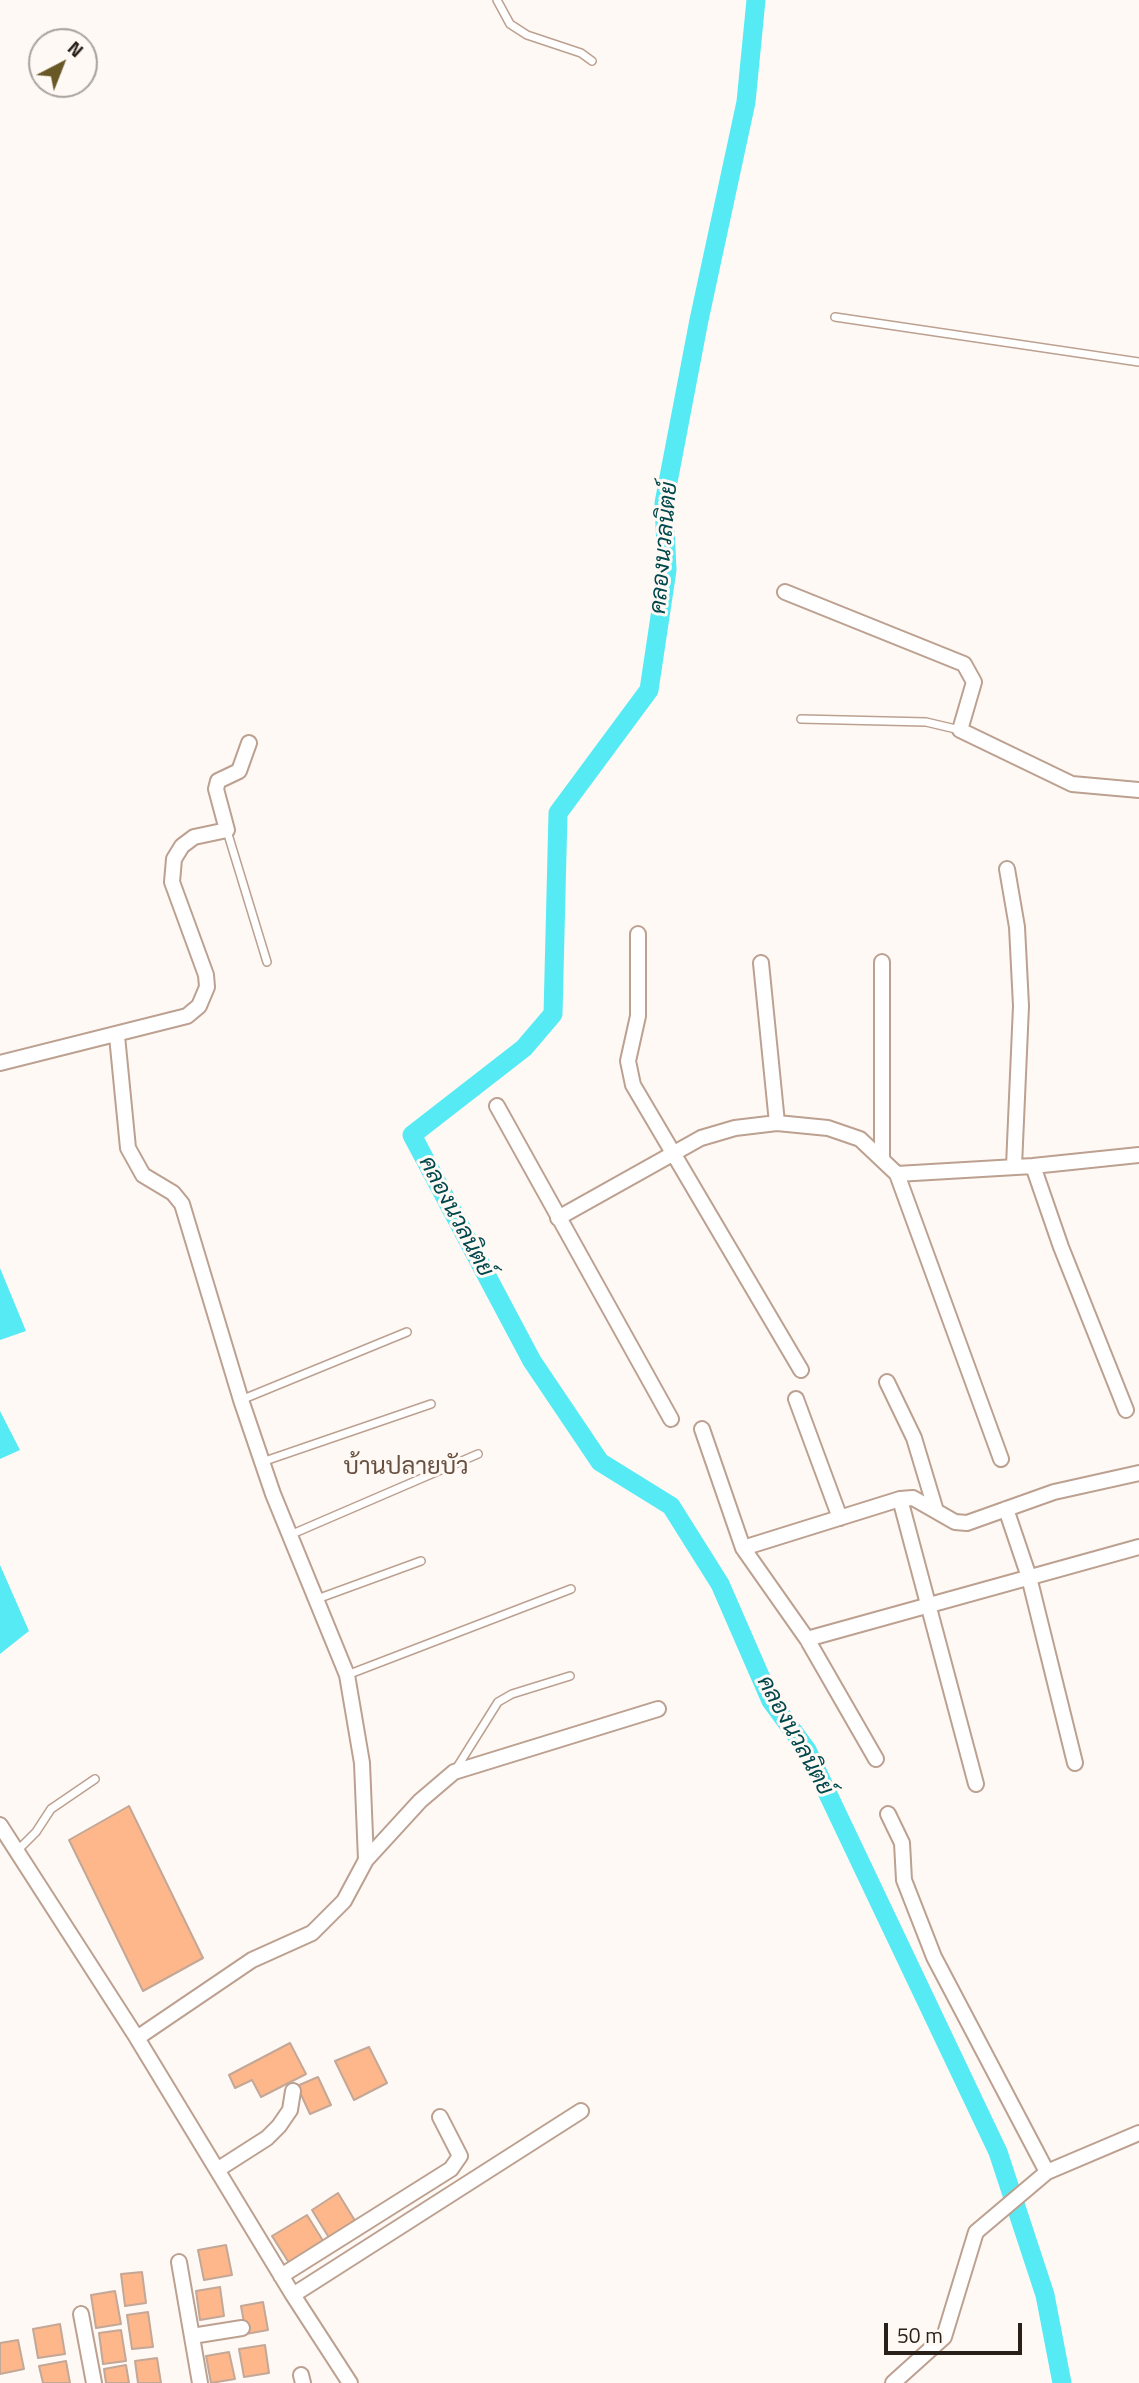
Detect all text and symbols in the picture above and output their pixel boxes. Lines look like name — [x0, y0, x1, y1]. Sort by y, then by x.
north arrow — [28, 28, 98, 98]
text: N — [61, 33, 91, 64]
water label: คลองนวลนิตย์ — [645, 481, 685, 615]
water label: คลองนวลนิตย์ — [412, 1152, 498, 1282]
district label: บ้านปลายบัว — [343, 1454, 469, 1482]
water label: คลองนวลนิตย์ — [750, 1671, 838, 1801]
scale bar — [887, 2310, 1025, 2354]
text: 50 m — [897, 2319, 943, 2351]

